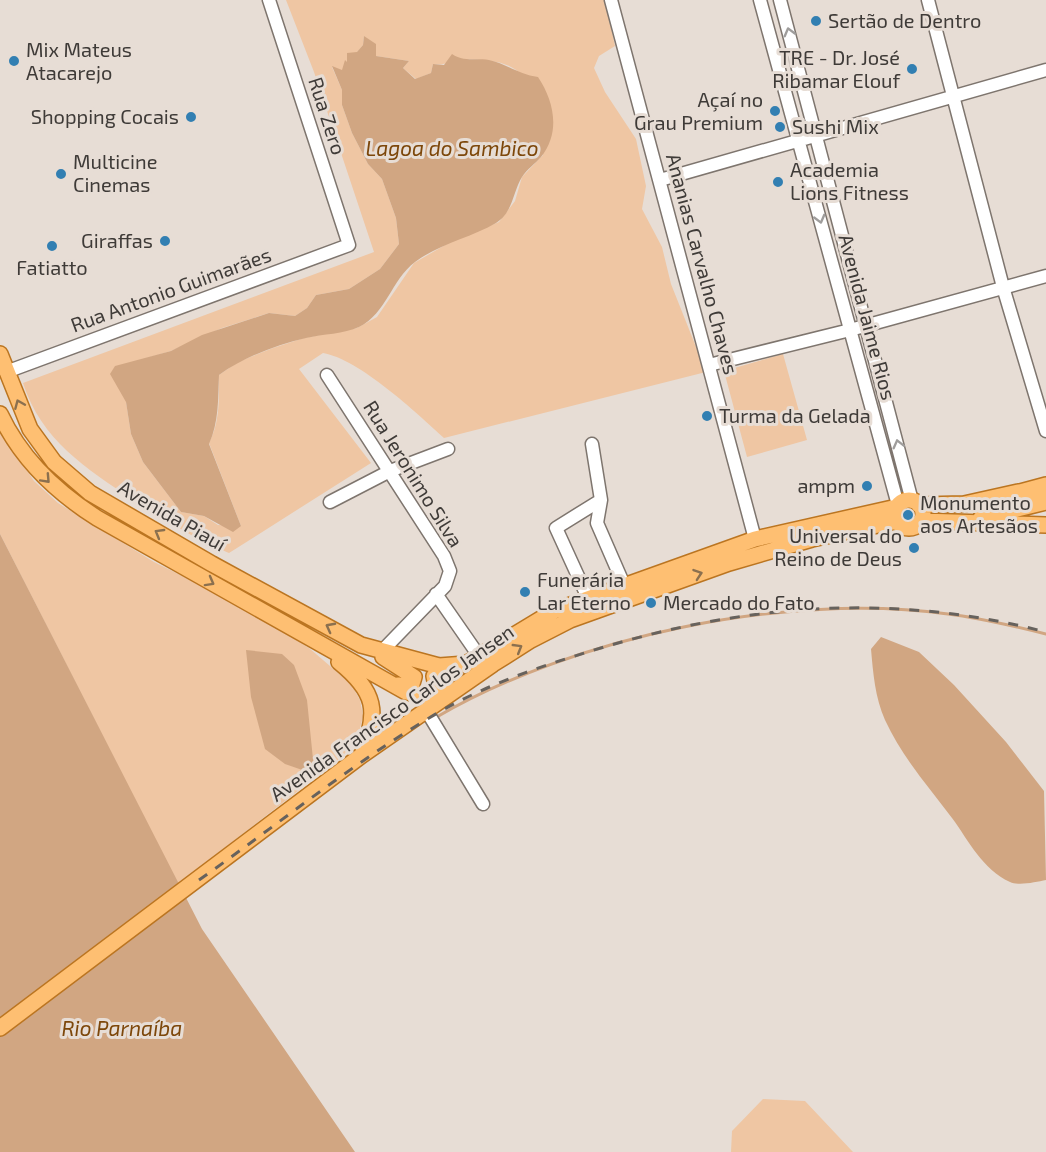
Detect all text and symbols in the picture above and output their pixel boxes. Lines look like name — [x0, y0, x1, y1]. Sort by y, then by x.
place label: Sertão de Dentro — [828, 8, 981, 32]
marker: Sertão de Dentro — [809, 14, 823, 28]
one-way arrow — [783, 27, 796, 37]
place label: Mix Mateus Atacarejo — [26, 37, 132, 84]
place label: TRE - Dr. José Ribamar Elouf — [772, 45, 900, 92]
marker: Mix Mateus Atacarejo — [7, 54, 21, 68]
marker: TRE - Dr. José Ribamar Elouf — [905, 62, 919, 76]
street label: Rua Zero — [304, 74, 352, 158]
place label: Açaí no Grau Premium — [634, 87, 763, 134]
place label: Shopping Cocais — [31, 104, 179, 128]
marker: Açaí no Grau Premium — [768, 104, 782, 118]
marker: Shopping Cocais — [184, 110, 198, 124]
place label: Sushi Mix — [792, 114, 879, 138]
marker: Sushi Mix — [773, 120, 787, 134]
water label: Lagoa do Sambico — [366, 135, 539, 160]
place label: Multicine Cinemas — [73, 149, 157, 196]
street label: Ananias Carvalho Chaves — [662, 151, 744, 377]
place label: Academia Lions Fitness — [790, 157, 909, 204]
marker: Multicine Cinemas — [54, 167, 68, 181]
marker: Academia Lions Fitness — [771, 175, 785, 189]
one-way arrow — [813, 213, 825, 223]
place label: Giraffas — [81, 228, 153, 252]
street label: Avenida Jaime Rios — [834, 231, 902, 402]
marker: Giraffas — [158, 234, 172, 248]
marker: Fatiatto — [45, 239, 59, 253]
street label: Rua Antonio Guimarães — [67, 242, 274, 337]
place label: Fatiatto — [16, 255, 88, 279]
street label: Rua Jeronimo Silva — [359, 396, 469, 551]
one-way arrow — [14, 400, 26, 411]
place label: Turma da Gelada — [719, 403, 871, 427]
marker: Turma da Gelada — [700, 409, 714, 423]
one-way arrow — [892, 439, 905, 449]
one-way arrow — [39, 472, 50, 482]
place label: ampm — [797, 473, 855, 497]
street label: Avenida Piauí — [114, 475, 232, 556]
marker: ampm — [860, 479, 874, 493]
place label: Monumento aos Artesãos — [920, 490, 1038, 537]
marker: Monumento aos Artesãos — [901, 508, 915, 522]
place label: Universal do Reino de Deus — [774, 523, 902, 570]
one-way arrow — [155, 529, 165, 540]
marker: Universal do Reino de Deus — [907, 541, 921, 555]
place label: Funerária Lar Eterno — [537, 567, 631, 614]
one-way arrow — [692, 568, 703, 581]
one-way arrow — [204, 575, 215, 586]
marker: Funerária Lar Eterno — [518, 585, 532, 599]
place label: Mercado do Fato — [663, 590, 815, 614]
marker: Mercado do Fato — [644, 596, 658, 610]
street label: Avenida Francisco Carlos Jansen — [265, 619, 518, 806]
one-way arrow — [325, 623, 336, 634]
one-way arrow — [512, 645, 523, 656]
water label: Rio Parnaíba — [62, 1015, 182, 1040]

